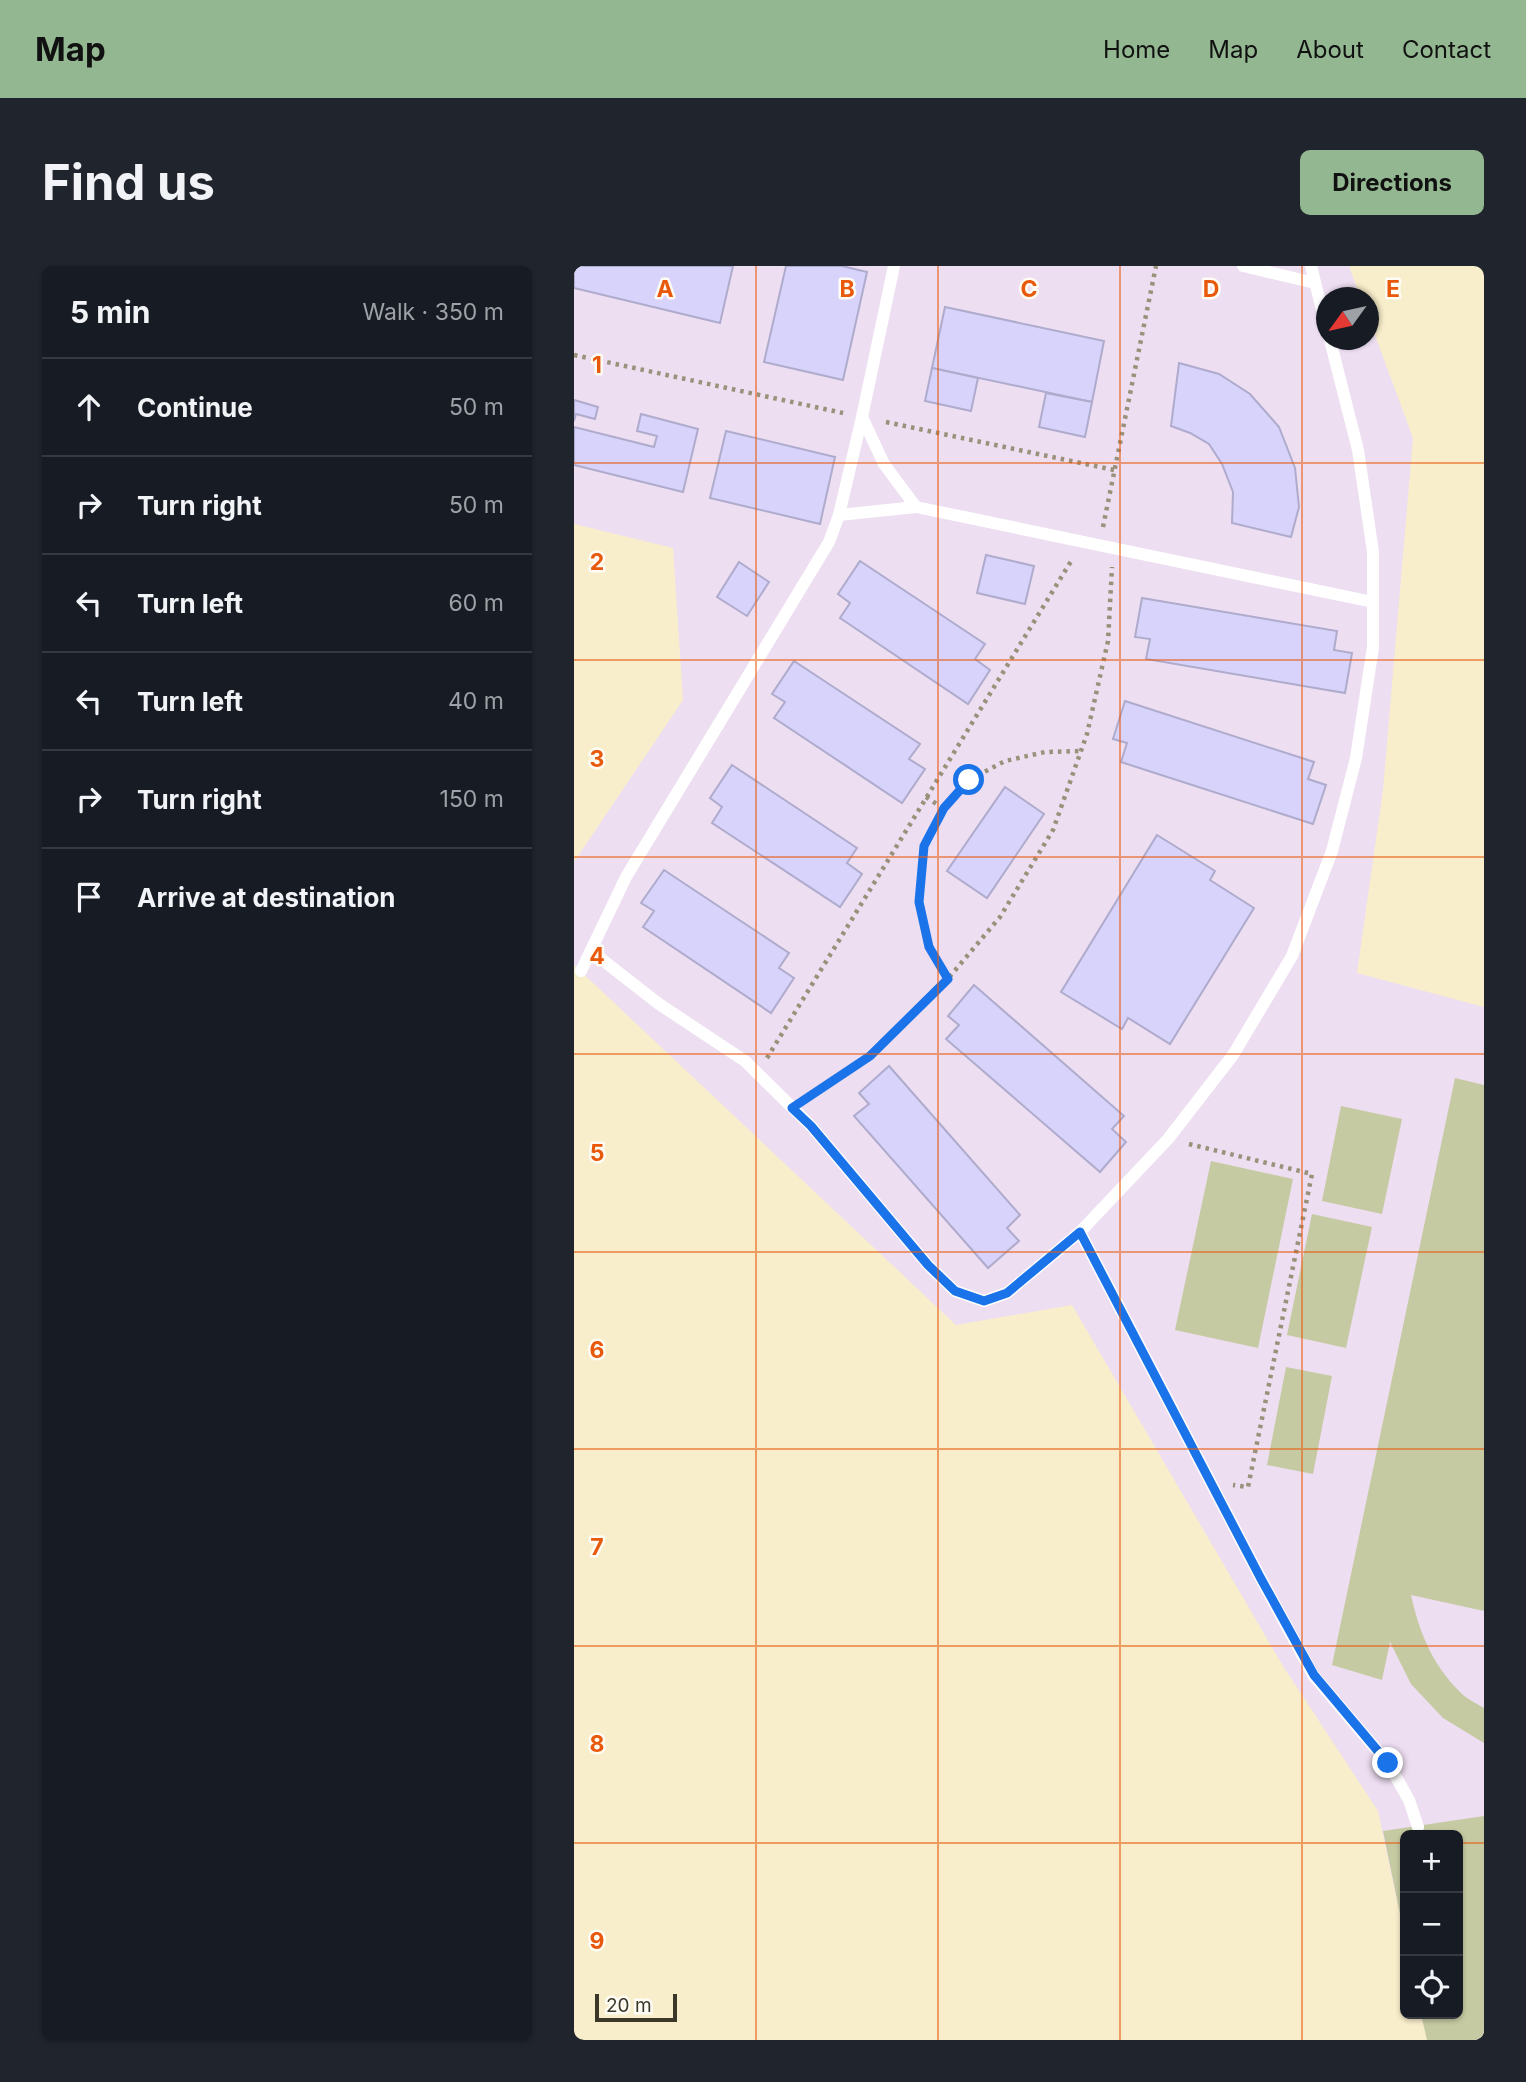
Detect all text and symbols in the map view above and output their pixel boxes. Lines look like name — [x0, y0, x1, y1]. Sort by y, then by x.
text: Map — [35, 29, 106, 69]
text: Home — [1103, 35, 1170, 64]
text: Map — [1208, 35, 1258, 64]
text: About — [1296, 35, 1364, 64]
text: Contact — [1402, 35, 1491, 64]
button: Directions — [1300, 150, 1484, 215]
text: Find us — [42, 153, 215, 212]
text: A — [656, 275, 674, 303]
text: B — [839, 275, 855, 303]
text: C — [1020, 275, 1038, 303]
text: D — [1203, 275, 1219, 303]
text: E — [1386, 275, 1400, 303]
north arrow — [1316, 287, 1379, 350]
text: 5 min — [70, 294, 150, 330]
text: Walk · 350 m — [363, 298, 504, 326]
text: 1 — [592, 351, 602, 379]
icon: ahead — [70, 388, 108, 426]
text: Continue — [137, 392, 253, 423]
text: 50 m — [449, 393, 504, 421]
icon: right — [70, 486, 108, 524]
text: Turn right — [137, 490, 262, 521]
text: 50 m — [449, 491, 504, 519]
text: 2 — [590, 548, 604, 576]
icon: left — [70, 584, 108, 622]
text: Turn left — [137, 588, 243, 619]
text: 60 m — [449, 589, 504, 617]
icon: left — [70, 682, 108, 720]
text: Turn left — [137, 686, 243, 717]
text: 40 m — [448, 687, 504, 715]
text: 3 — [590, 745, 604, 773]
route start — [953, 764, 984, 795]
icon: right — [70, 780, 108, 818]
text: Turn right — [137, 784, 262, 815]
text: 150 m — [440, 785, 504, 813]
icon: arrive — [70, 878, 108, 916]
text: Arrive at destination — [137, 882, 396, 913]
text: 4 — [589, 942, 605, 970]
text: 5 — [590, 1139, 604, 1167]
text: 6 — [590, 1336, 604, 1364]
text: 7 — [590, 1533, 604, 1561]
text: 8 — [590, 1730, 604, 1758]
route end — [1372, 1747, 1403, 1778]
map controls — [1400, 1830, 1463, 2019]
button: + — [1400, 1830, 1463, 1893]
button: − — [1400, 1893, 1463, 1956]
text: 9 — [590, 1927, 604, 1955]
button: locate — [1400, 1956, 1463, 2019]
scale bar — [595, 1991, 677, 2023]
text: 20 m — [606, 1994, 652, 2017]

